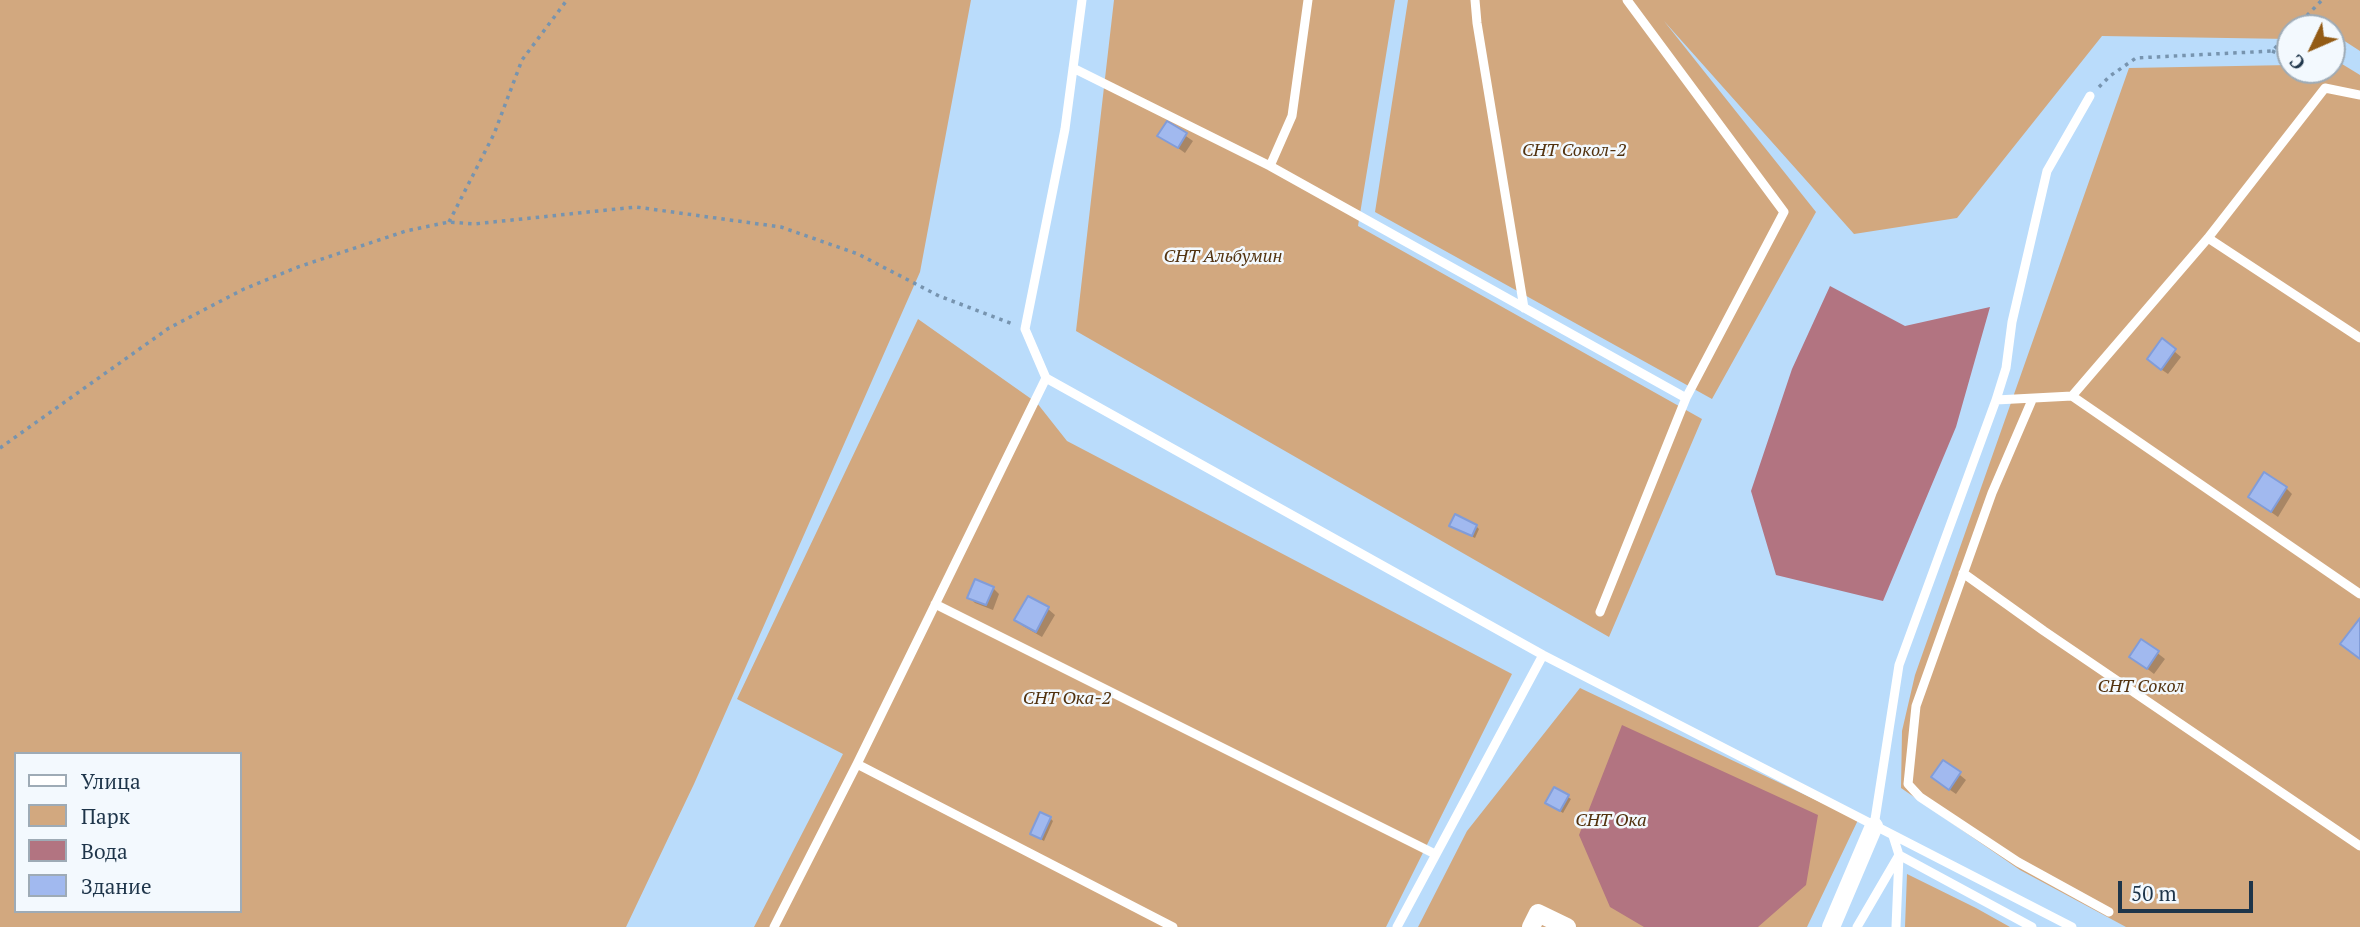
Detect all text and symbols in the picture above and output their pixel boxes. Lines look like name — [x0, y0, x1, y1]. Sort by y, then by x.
north arrow — [2276, 14, 2346, 84]
text: С — [2284, 49, 2310, 76]
park label: СНТ Сокол-2 — [1522, 140, 1626, 162]
park label: СНТ Альбумин — [1164, 246, 1282, 268]
park label: СНТ Сокол — [2097, 676, 2185, 698]
park label: СНТ Ока-2 — [1023, 688, 1111, 710]
legend — [14, 752, 242, 913]
text: Улица — [81, 767, 141, 795]
text: Парк — [81, 802, 130, 830]
park label: СНТ Ока — [1575, 810, 1647, 832]
text: Вода — [81, 837, 128, 865]
scale bar — [2122, 867, 2257, 911]
text: Здание — [81, 872, 152, 900]
text: 50 m — [2131, 879, 2177, 907]

